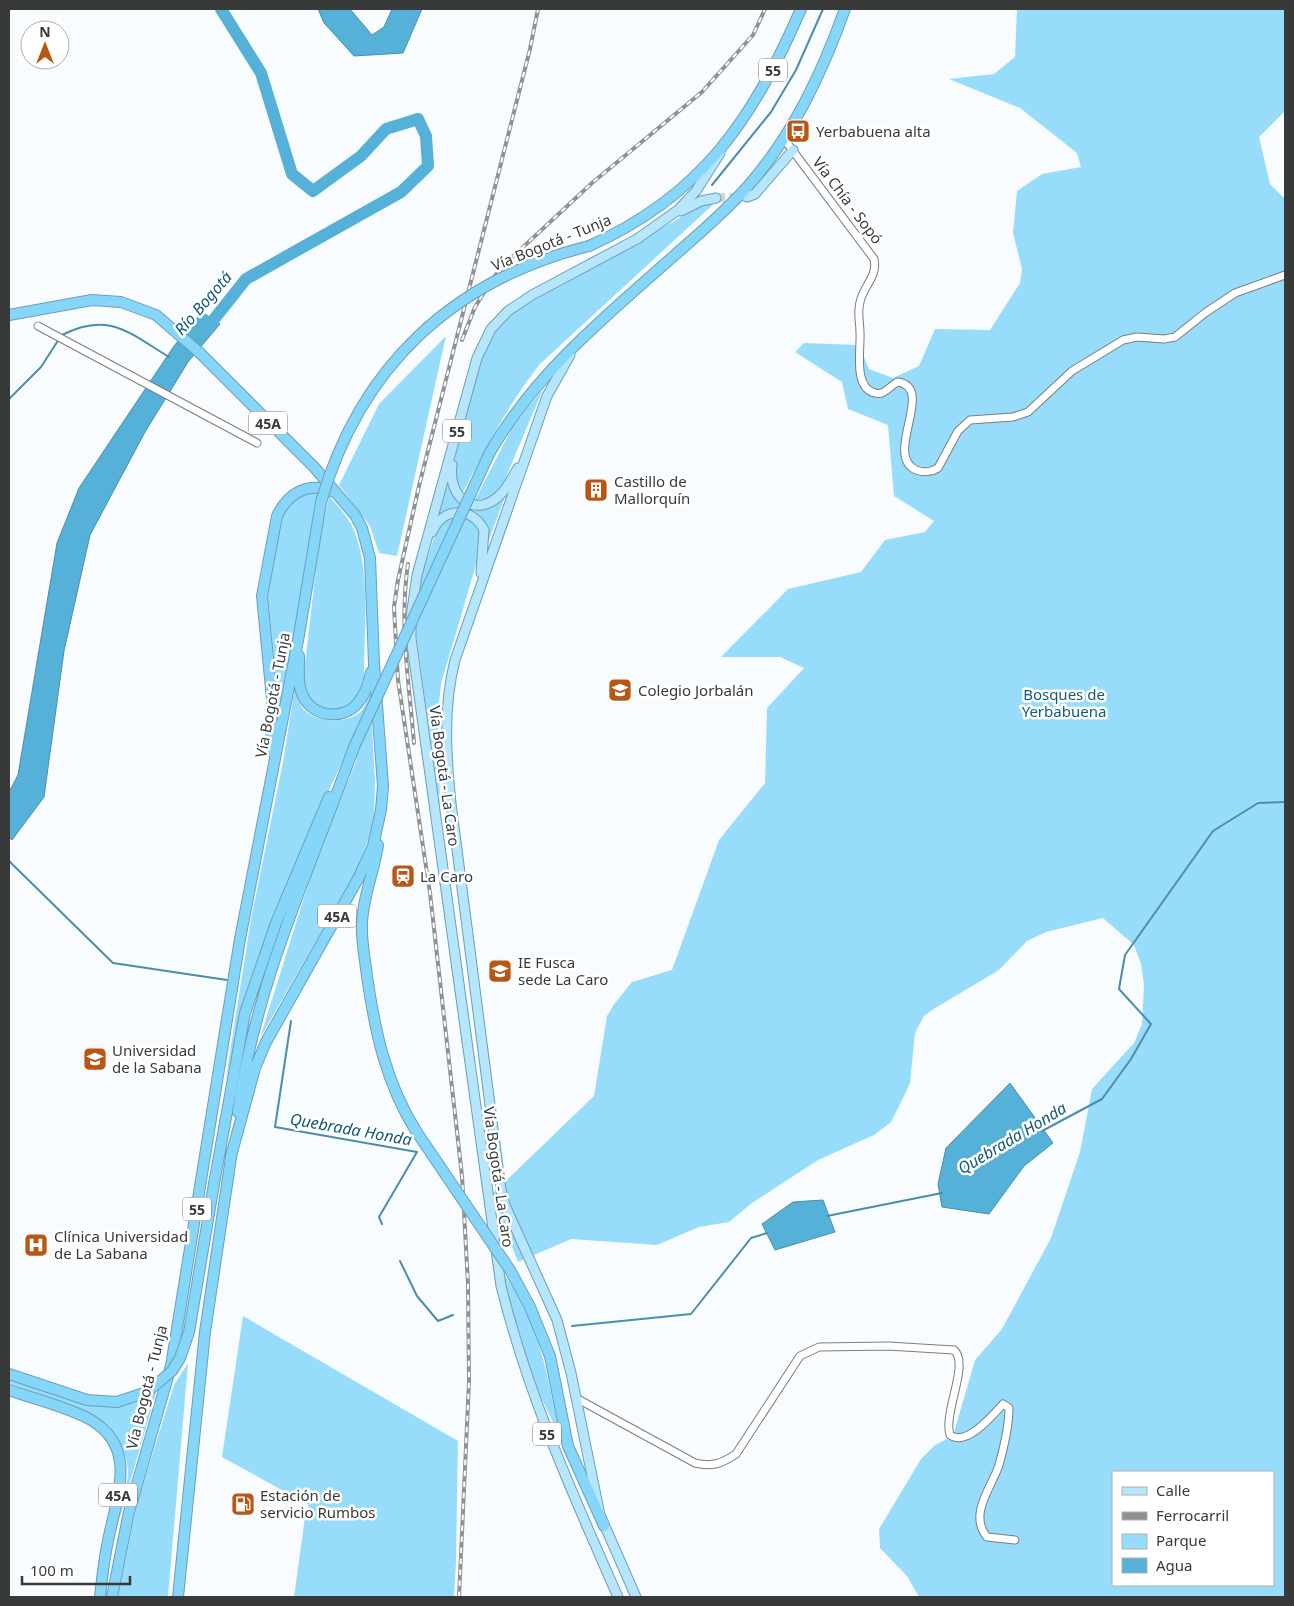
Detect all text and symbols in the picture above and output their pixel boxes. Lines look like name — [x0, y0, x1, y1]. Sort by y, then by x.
north arrow — [20, 20, 70, 70]
text: N — [39, 22, 51, 41]
road number: 55 — [759, 58, 787, 82]
bus stop icon: Yerbabuena alta — [785, 118, 811, 144]
place label: Yerbabuena alta — [816, 121, 931, 141]
street label: Vía Chía - Sopó — [809, 152, 887, 248]
street label: Vía Bogotá - Tunja — [488, 209, 614, 275]
water label: Río Bogotá — [169, 266, 237, 340]
road number: 45A — [249, 412, 287, 434]
road number: 55 — [443, 420, 471, 442]
place label: Castillo de Mallorquín — [614, 471, 690, 508]
building icon: Castillo de Mallorquín — [583, 477, 609, 503]
street label: Vía Bogotá - Tunja — [250, 631, 294, 759]
school or university icon: Colegio Jorbalán — [607, 677, 633, 703]
place label: Colegio Jorbalán — [638, 680, 754, 700]
park label: Bosques de Yerbabuena — [1022, 684, 1106, 721]
street label: Vía Bogotá - La Caro — [425, 704, 465, 848]
station icon: La Caro — [390, 863, 416, 889]
place label: La Caro — [420, 866, 473, 886]
road number: 45A — [318, 904, 356, 928]
place label: IE Fusca sede La Caro — [518, 952, 608, 989]
school or university icon: IE Fusca sede La Caro — [487, 958, 513, 984]
place label: Universidad de la Sabana — [112, 1040, 202, 1077]
school or university icon: Universidad de la Sabana — [82, 1046, 108, 1072]
water label: Quebrada Honda — [954, 1097, 1070, 1179]
street label: Vía Bogotá - La Caro — [479, 1105, 519, 1249]
water label: Quebrada Honda — [288, 1107, 414, 1151]
road number: 55 — [183, 1198, 211, 1220]
place label: Clínica Universidad de La Sabana — [54, 1226, 188, 1263]
hospital icon: Clínica Universidad de La Sabana — [23, 1232, 49, 1258]
street label: Vía Bogotá - Tunja — [121, 1323, 171, 1451]
road number: 55 — [533, 1422, 561, 1446]
legend — [1112, 1471, 1274, 1586]
text: Calle — [1156, 1480, 1190, 1500]
road number: 45A — [99, 1484, 137, 1506]
place label: Estación de servicio Rumbos — [260, 1485, 376, 1522]
fuel station icon: Estación de servicio Rumbos — [230, 1491, 256, 1517]
text: Ferrocarril — [1156, 1505, 1229, 1525]
text: Parque — [1156, 1530, 1206, 1550]
scale bar — [22, 1554, 130, 1586]
text: Agua — [1156, 1555, 1193, 1575]
text: 100 m — [30, 1560, 74, 1580]

